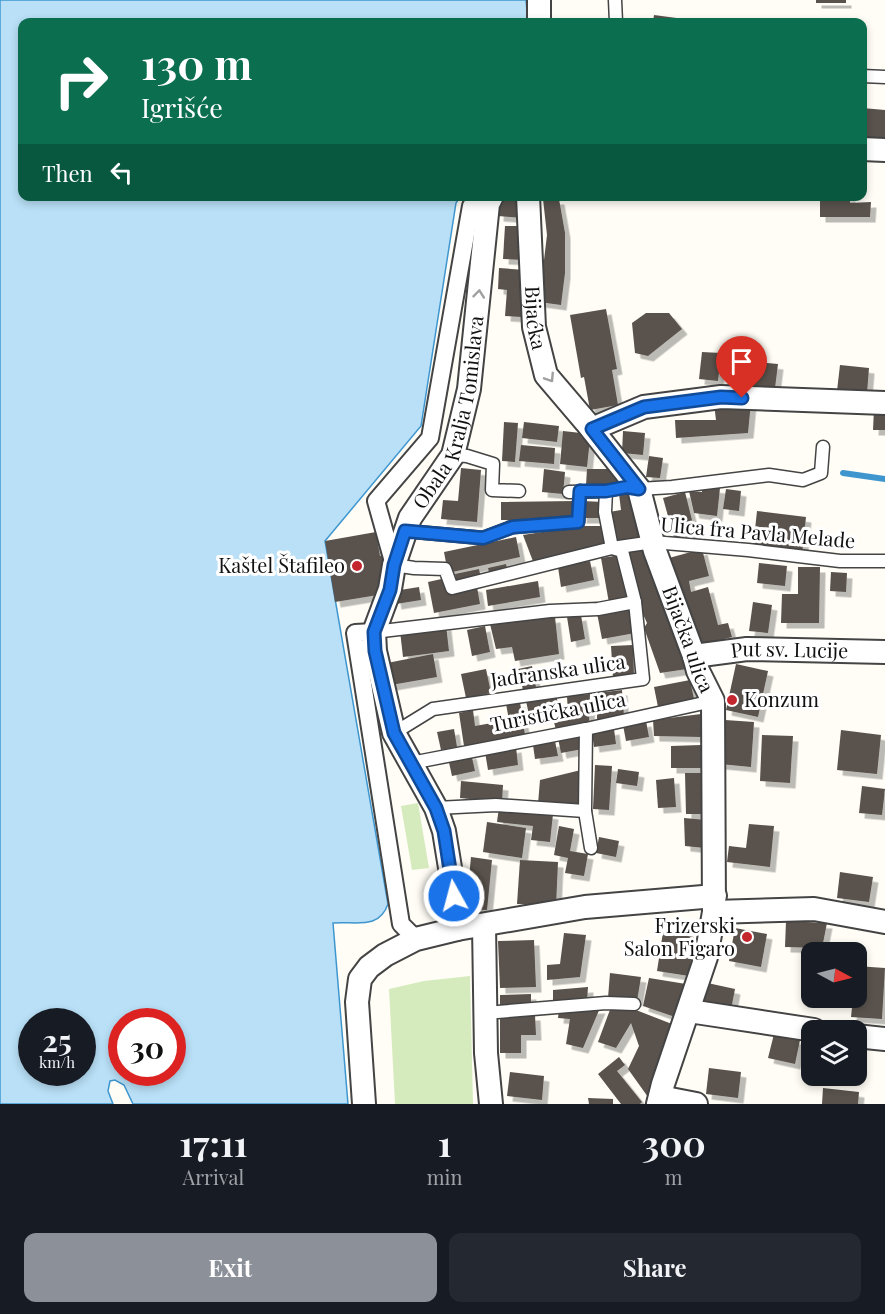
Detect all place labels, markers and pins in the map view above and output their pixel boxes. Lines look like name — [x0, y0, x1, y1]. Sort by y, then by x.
pin — [716, 336, 767, 398]
place label: Kaštel Štafileo — [218, 551, 345, 578]
marker: Kaštel Štafileo — [350, 559, 364, 573]
place label: Konzum — [744, 685, 819, 712]
marker: Konzum — [725, 693, 739, 707]
place label: Frizerski Salon Figaro — [624, 911, 735, 961]
marker: Frizerski Salon Figaro — [740, 930, 754, 944]

